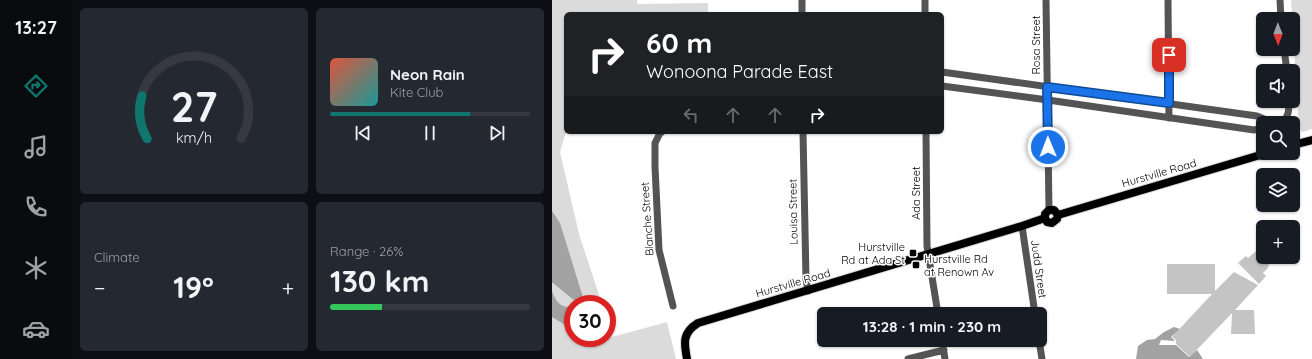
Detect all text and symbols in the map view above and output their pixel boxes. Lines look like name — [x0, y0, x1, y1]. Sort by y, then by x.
north arrow — [1256, 12, 1300, 56]
map controls — [1256, 12, 1300, 264]
street label: Rosa Street — [1029, 15, 1043, 74]
text: 13:27 — [15, 16, 57, 39]
text: 60 m — [646, 25, 712, 60]
icon: right — [580, 28, 632, 80]
pin — [1152, 38, 1186, 72]
icon: arrive — [1158, 44, 1180, 66]
text: Wonoona Parade East — [646, 60, 833, 83]
button: sound — [1256, 64, 1300, 108]
text: Neon Rain — [390, 65, 465, 84]
icon: directions — [22, 72, 50, 100]
text: 27 — [171, 80, 217, 132]
text: Kite Club — [390, 84, 443, 100]
icon: left — [680, 104, 702, 126]
icon: ahead — [722, 104, 744, 126]
icon: ahead — [764, 104, 786, 126]
icon: right — [806, 104, 828, 126]
button: search — [1256, 116, 1300, 160]
icon: previous — [352, 122, 374, 144]
icon: pause — [419, 122, 441, 144]
icon: next — [486, 122, 508, 144]
position arrow — [1027, 126, 1069, 168]
text: km/h — [176, 129, 212, 147]
icon: music — [22, 133, 50, 161]
street label: Hurstville Road — [1120, 156, 1198, 190]
street label: Ada Street — [909, 166, 923, 220]
button: layers — [1256, 168, 1300, 212]
street label: Louisa Street — [785, 179, 801, 245]
street label: Blanche Street — [637, 181, 657, 256]
icon: phone — [22, 193, 50, 221]
button: + — [1256, 220, 1300, 264]
street label: Judd Street — [1028, 239, 1050, 299]
place label: Hurstville Rd at Ada St — [841, 240, 905, 267]
text: Range · 26% — [330, 243, 403, 259]
marker: Hurstville Rd at Ada St — [908, 248, 918, 258]
text: Climate — [94, 249, 140, 265]
place label: Hurstville Rd at Renown Av — [924, 252, 994, 279]
icon: climate — [22, 254, 50, 282]
marker: Hurstville Rd at Renown Av — [911, 260, 921, 270]
text: 130 km — [330, 262, 429, 300]
street label: Hurstville Road — [754, 266, 832, 300]
text: 19° — [173, 268, 214, 306]
text: − — [94, 274, 105, 302]
text: + — [282, 274, 294, 302]
speed limit sign: 30 — [564, 295, 616, 347]
icon: car — [22, 315, 50, 343]
text: 13:28 · 1 min · 230 m — [863, 317, 1001, 336]

